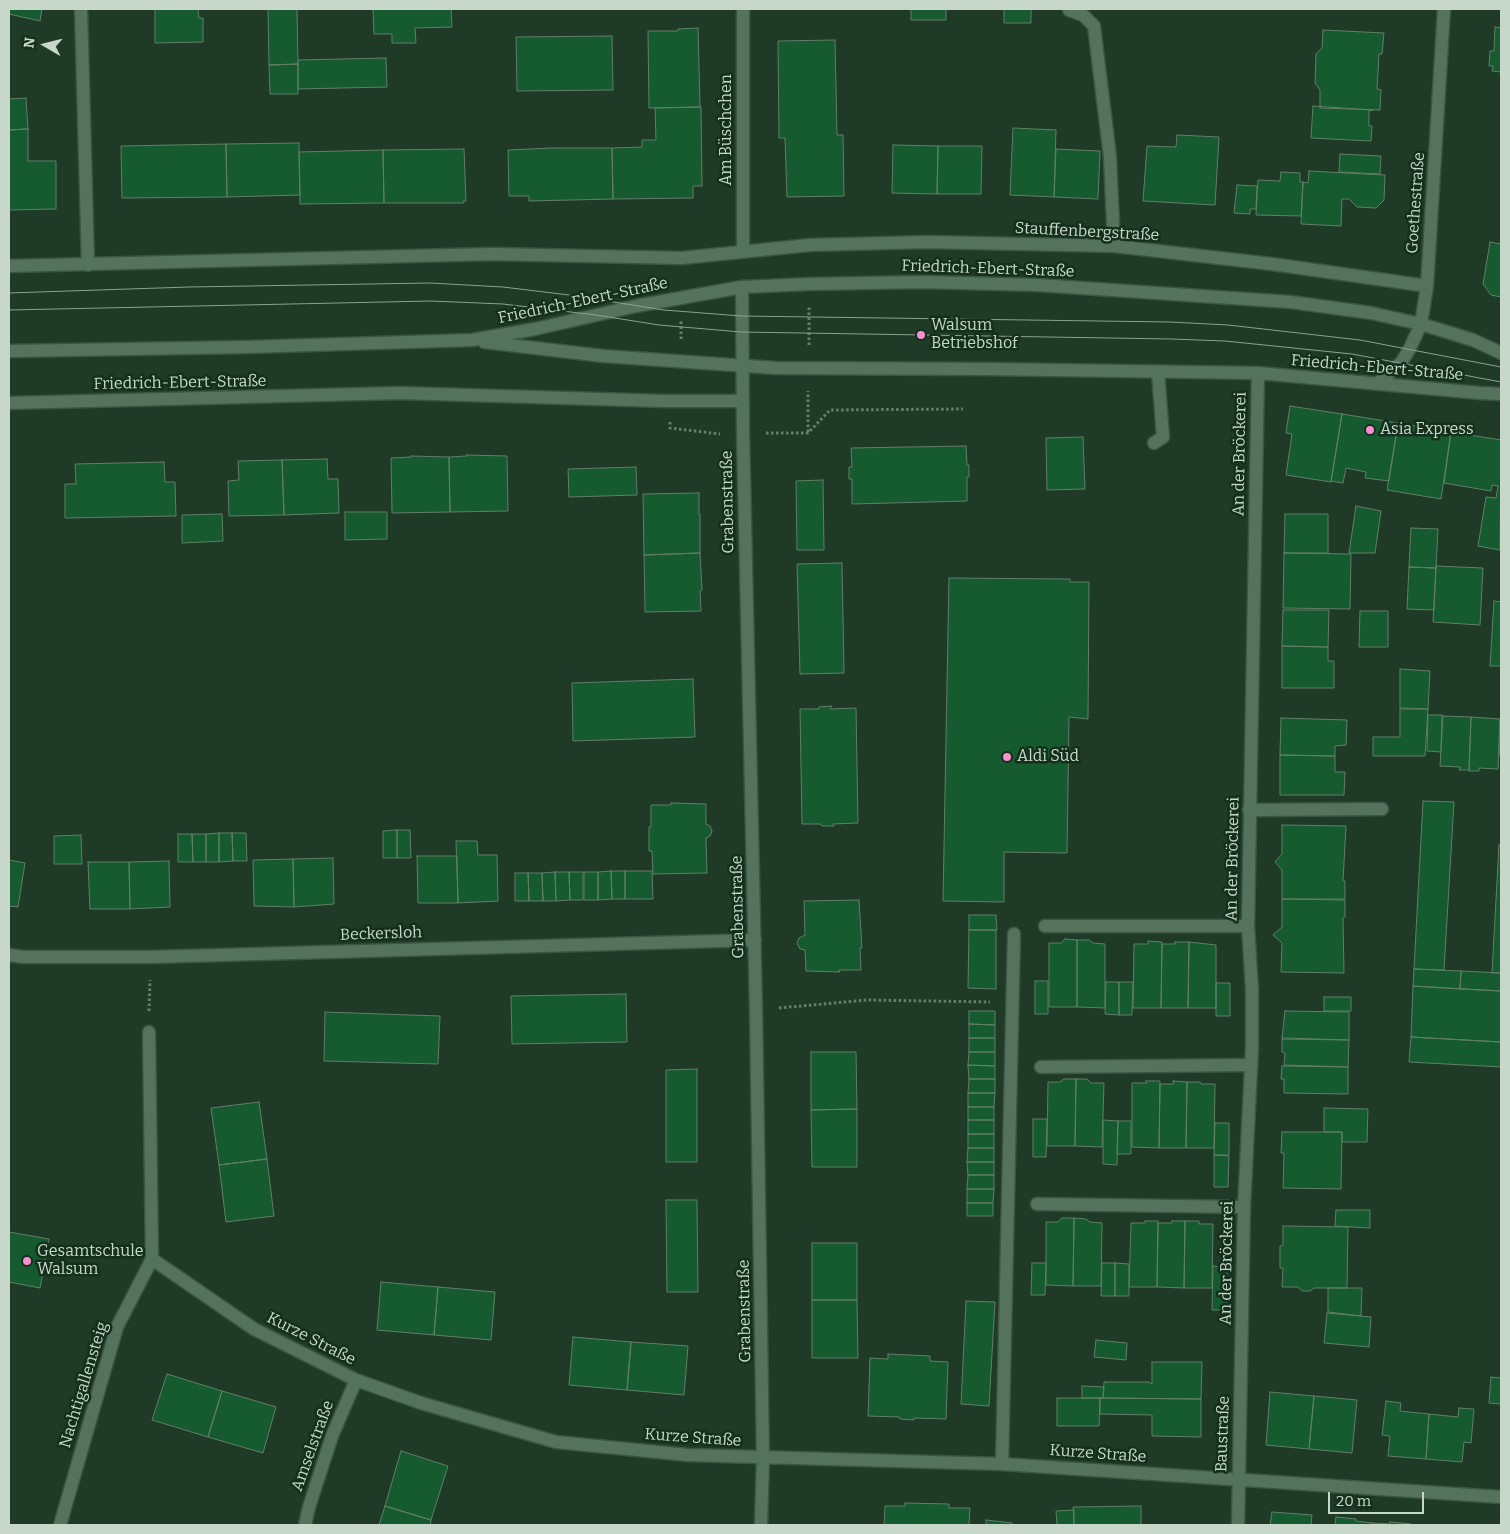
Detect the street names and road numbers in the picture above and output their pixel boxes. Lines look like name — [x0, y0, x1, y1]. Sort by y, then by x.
street label: Am Büschchen — [717, 74, 737, 186]
street label: Goethestraße — [1403, 152, 1429, 254]
street label: Stauffenbergstraße — [1014, 219, 1160, 245]
street label: Friedrich-Ebert-Straße — [901, 256, 1075, 282]
street label: Friedrich-Ebert-Straße — [496, 274, 670, 328]
street label: Friedrich-Ebert-Straße — [1290, 351, 1464, 385]
street label: Friedrich-Ebert-Straße — [93, 372, 267, 394]
street label: An der Bröckerei — [1229, 392, 1251, 516]
street label: Grabenstraße — [718, 450, 738, 554]
street label: An der Bröckerei — [1222, 797, 1244, 921]
street label: Grabenstraße — [728, 855, 748, 959]
street label: Beckersloh — [340, 923, 422, 945]
street label: An der Bröckerei — [1216, 1201, 1238, 1325]
street label: Grabenstraße — [735, 1259, 755, 1363]
street label: Kurze Straße — [263, 1308, 359, 1370]
street label: Nachtigallensteig — [56, 1320, 112, 1450]
street label: Baustraße — [1212, 1395, 1234, 1473]
street label: Amselstraße — [288, 1398, 338, 1494]
street label: Kurze Straße — [644, 1425, 742, 1451]
street label: Kurze Straße — [1049, 1441, 1147, 1467]

